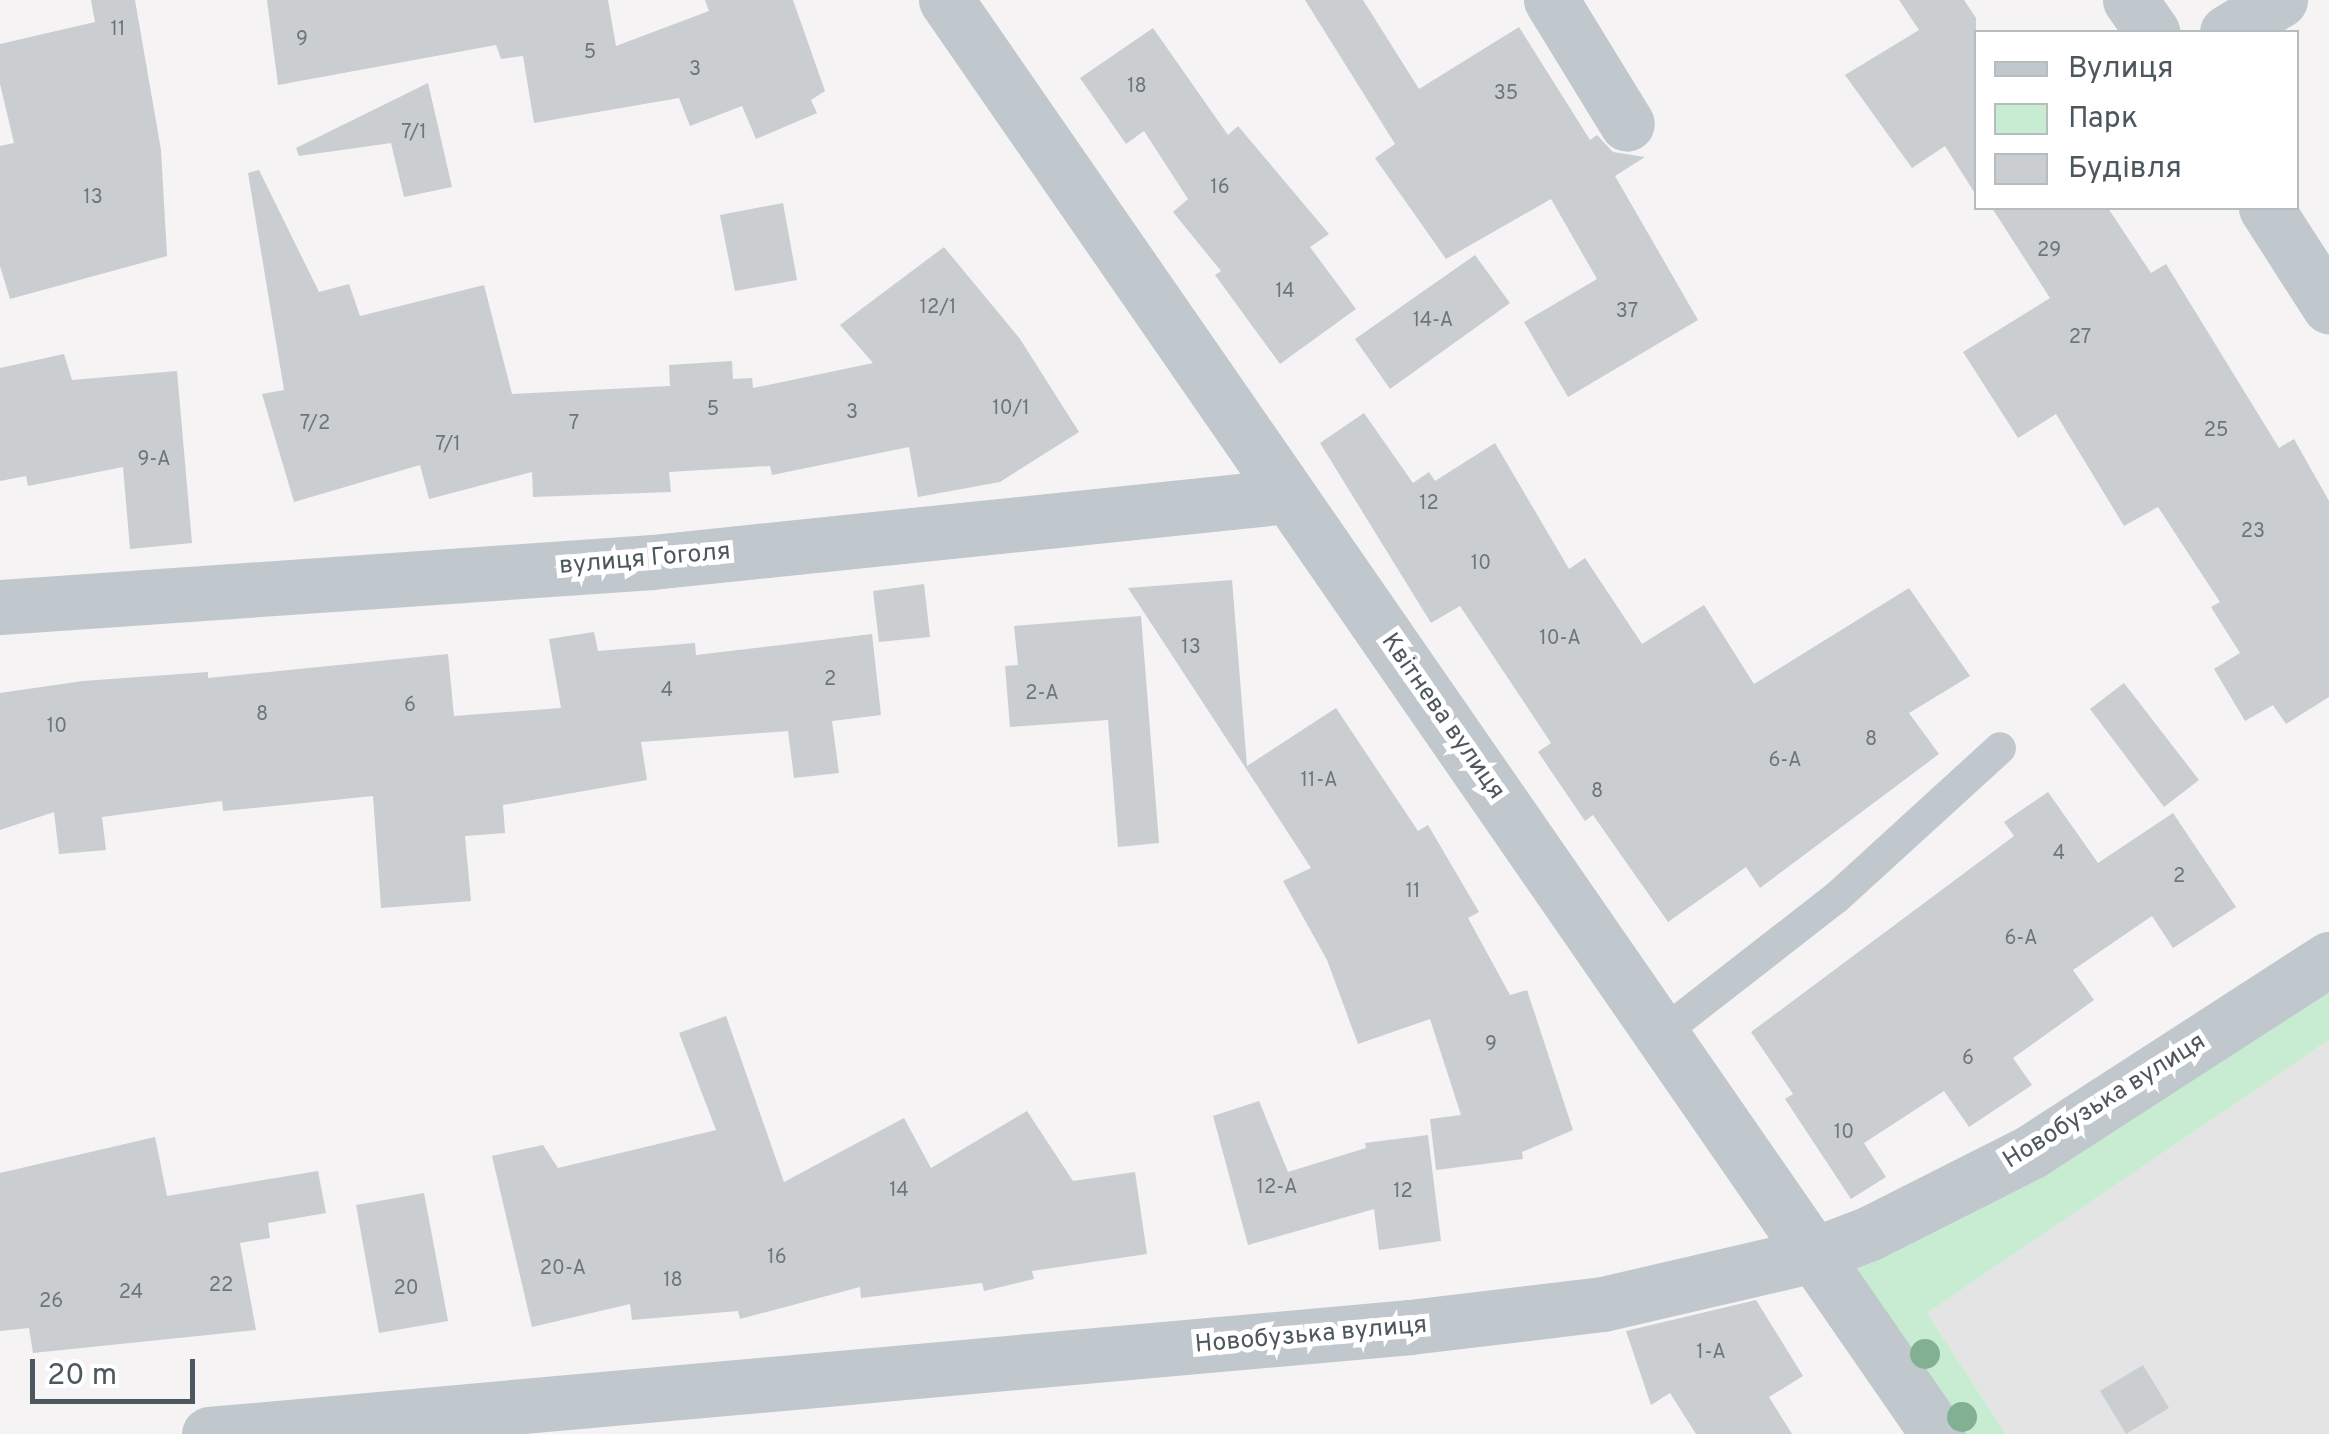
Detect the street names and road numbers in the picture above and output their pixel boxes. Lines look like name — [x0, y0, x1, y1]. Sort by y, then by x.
street label: вулиця Гоголя — [558, 538, 732, 582]
street label: Квітнева вулиця — [1374, 628, 1510, 806]
street label: Новобузька вулиця — [1998, 1028, 2212, 1176]
street label: Новобузька вулиця — [1194, 1311, 1428, 1361]

